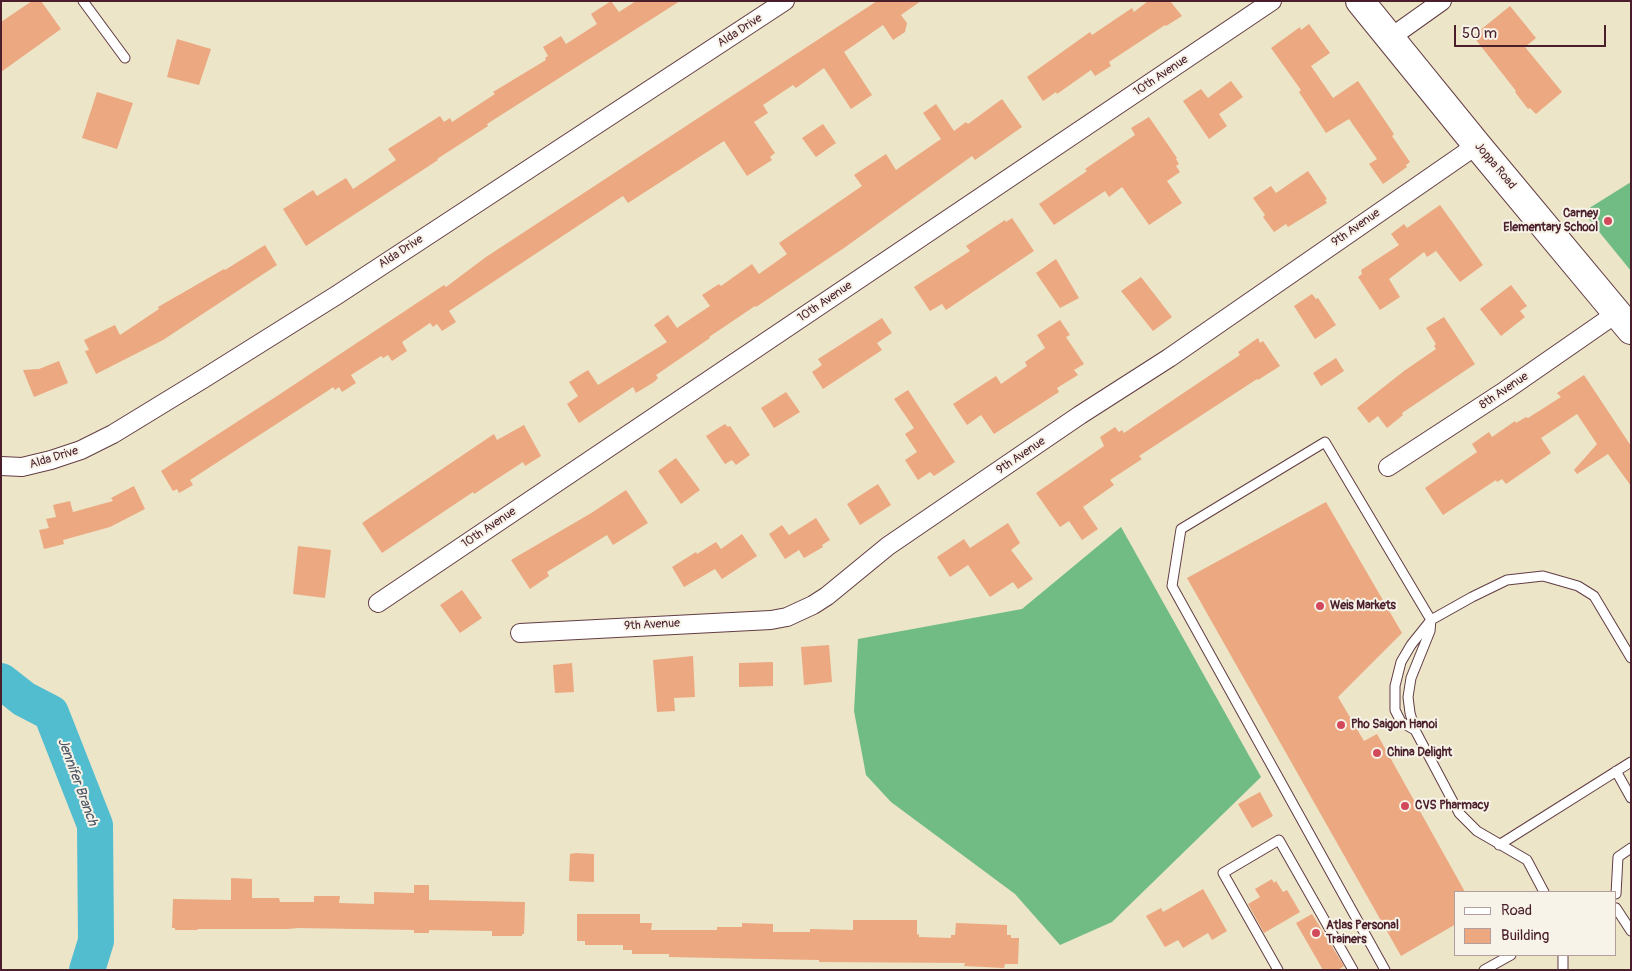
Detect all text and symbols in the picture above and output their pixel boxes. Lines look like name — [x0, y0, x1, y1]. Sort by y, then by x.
street label: Alda Drive — [715, 11, 765, 51]
scale bar — [1457, 15, 1610, 47]
text: 50 m — [1462, 24, 1497, 43]
street label: 10th Avenue — [1131, 52, 1191, 100]
street label: Joppa Road — [1471, 140, 1519, 192]
street label: 9th Avenue — [1329, 206, 1383, 250]
place label: Carney Elementary School — [1503, 207, 1598, 235]
marker: Carney Elementary School — [1602, 215, 1614, 227]
street label: Alda Drive — [376, 232, 426, 272]
street label: 10th Avenue — [795, 278, 855, 326]
street label: 8th Avenue — [1477, 369, 1531, 413]
street label: 9th Avenue — [994, 434, 1048, 478]
street label: Alda Drive — [28, 444, 80, 472]
street label: 10th Avenue — [459, 504, 519, 552]
place label: Weis Markets — [1330, 599, 1396, 613]
marker: Weis Markets — [1314, 600, 1326, 612]
street label: 9th Avenue — [624, 616, 680, 634]
place label: Pho Saigon Hanoi — [1351, 718, 1437, 732]
marker: Pho Saigon Hanoi — [1335, 719, 1347, 731]
water label: Jennifer Branch — [53, 736, 101, 828]
place label: China Delight — [1387, 746, 1452, 760]
marker: China Delight — [1371, 747, 1383, 759]
place label: CVS Pharmacy — [1415, 799, 1489, 813]
marker: CVS Pharmacy — [1399, 800, 1411, 812]
legend — [1454, 891, 1617, 956]
text: Road — [1501, 901, 1532, 920]
place label: Atlas Personal Trainers — [1326, 919, 1399, 947]
text: Building — [1501, 926, 1549, 945]
marker: Atlas Personal Trainers — [1310, 927, 1322, 939]

